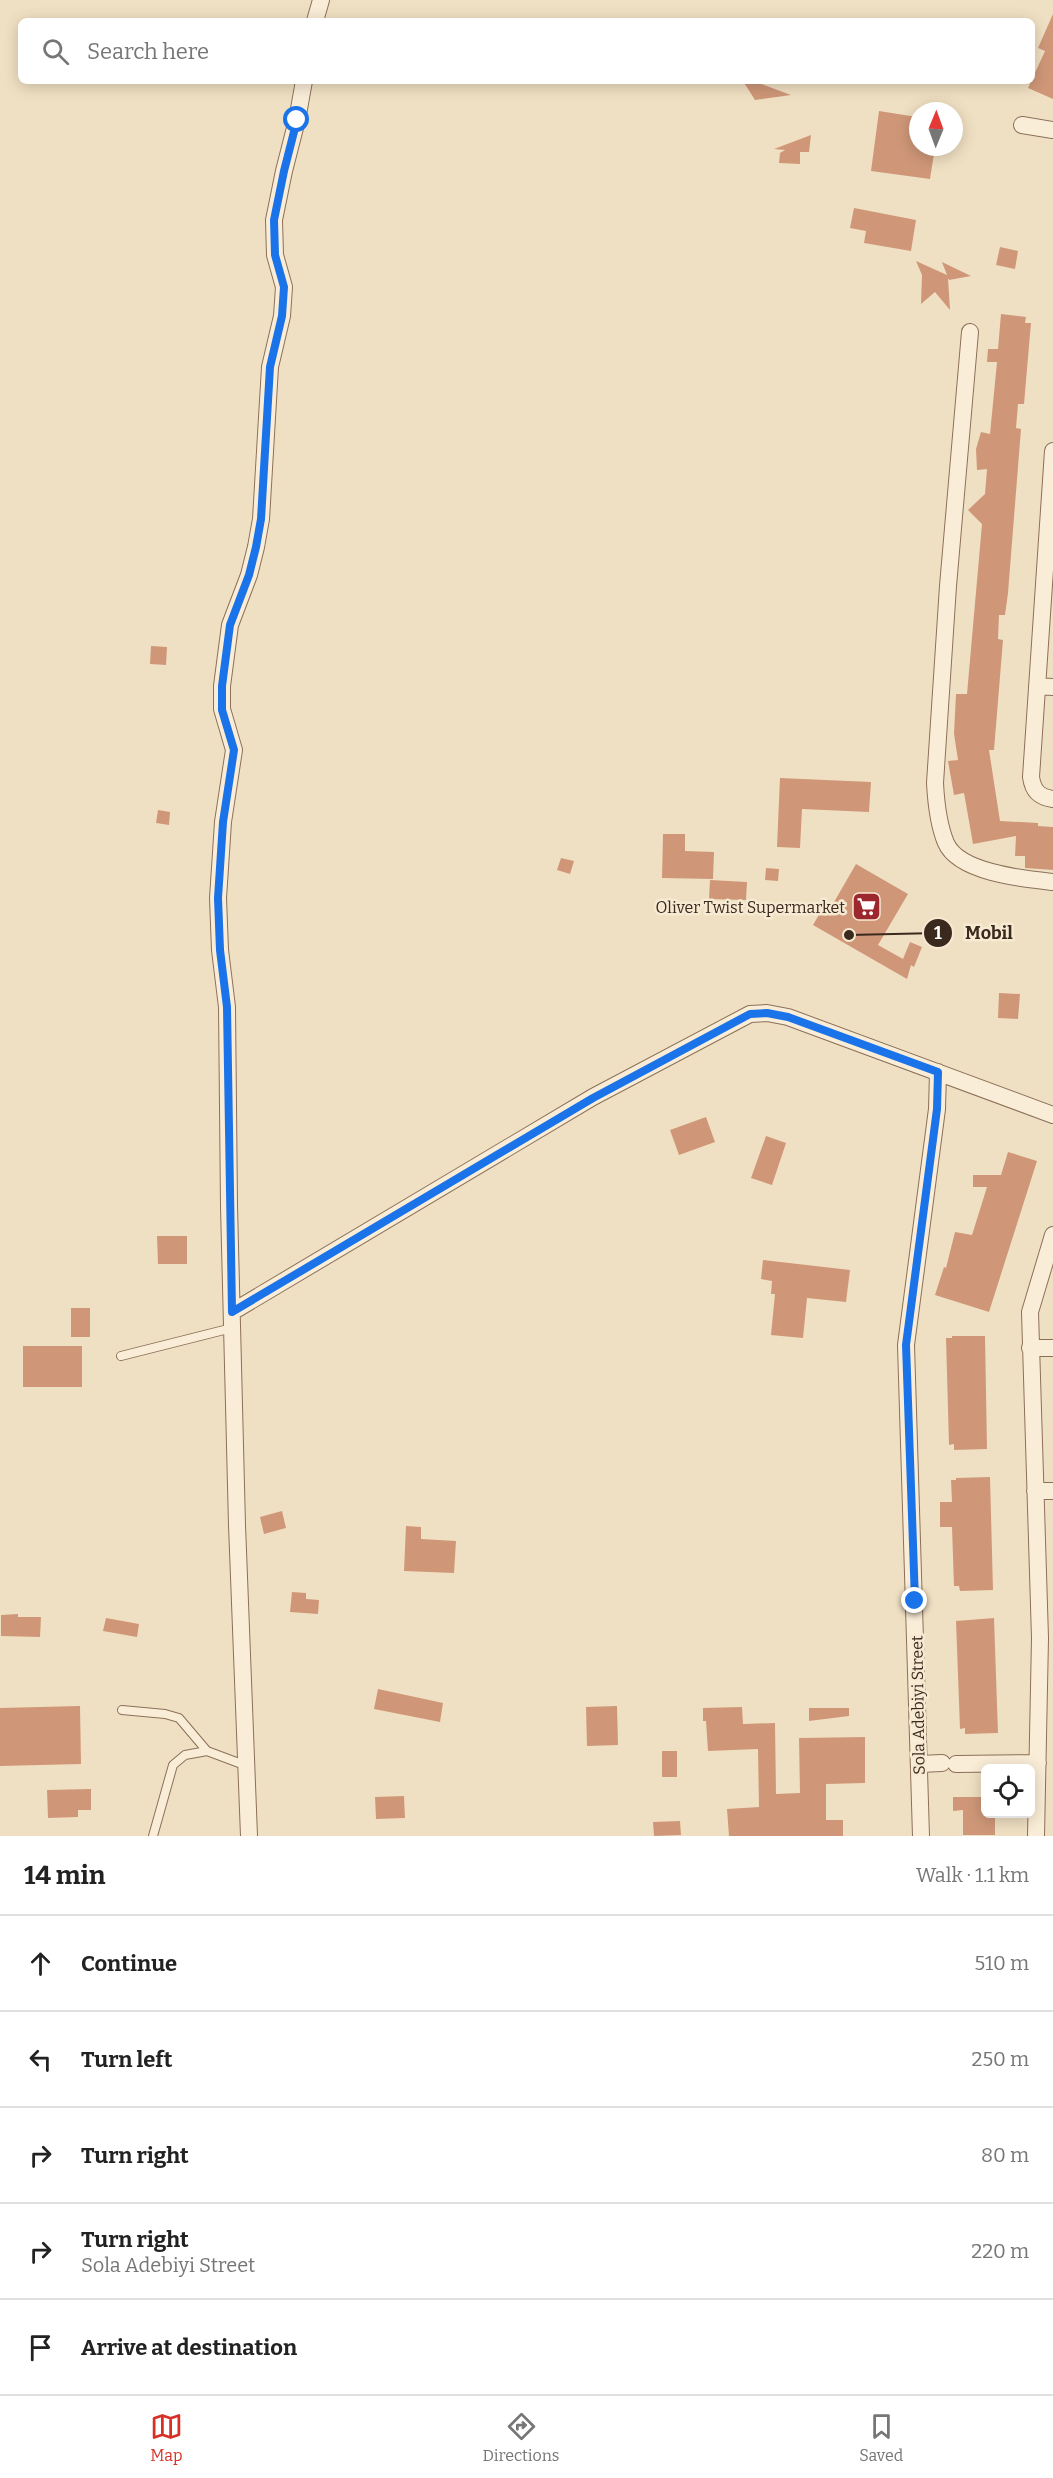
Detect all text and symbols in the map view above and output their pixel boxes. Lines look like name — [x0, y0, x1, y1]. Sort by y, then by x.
search box — [18, 18, 1035, 84]
icon: search — [39, 35, 72, 68]
text: Search here — [87, 38, 209, 65]
north arrow — [909, 102, 963, 156]
route start — [283, 106, 309, 132]
supermarket icon: Oliver Twist Supermarket — [850, 891, 882, 923]
place label: Oliver Twist Supermarket — [656, 898, 845, 917]
callout: Mobil — [923, 915, 1025, 951]
text: 1 — [934, 922, 942, 944]
text: Mobil — [965, 922, 1013, 944]
route end — [901, 1587, 927, 1613]
street label: Sola Adebiyi Street — [907, 1635, 929, 1775]
map controls — [981, 1764, 1035, 1818]
button: locate — [981, 1764, 1035, 1818]
text: 14 min — [24, 1860, 106, 1891]
text: Walk · 1.1 km — [916, 1863, 1029, 1887]
icon: ahead — [24, 1947, 57, 1980]
text: Continue — [81, 1950, 177, 1977]
text: 510 m — [975, 1951, 1029, 1975]
icon: left — [24, 2043, 57, 2076]
text: Turn left — [81, 2046, 173, 2073]
text: 250 m — [972, 2047, 1029, 2071]
icon: right — [24, 2139, 57, 2172]
text: Turn right — [81, 2142, 189, 2169]
text: 80 m — [981, 2143, 1029, 2167]
text: Turn right — [81, 2226, 189, 2253]
icon: right — [24, 2235, 57, 2268]
text: 220 m — [971, 2239, 1029, 2263]
text: Sola Adebiyi Street — [81, 2253, 255, 2277]
icon: arrive — [24, 2331, 57, 2364]
text: Arrive at destination — [81, 2334, 297, 2361]
tab: Map — [150, 2410, 183, 2465]
tab: Directions — [483, 2410, 560, 2465]
tab: Saved — [859, 2410, 903, 2465]

